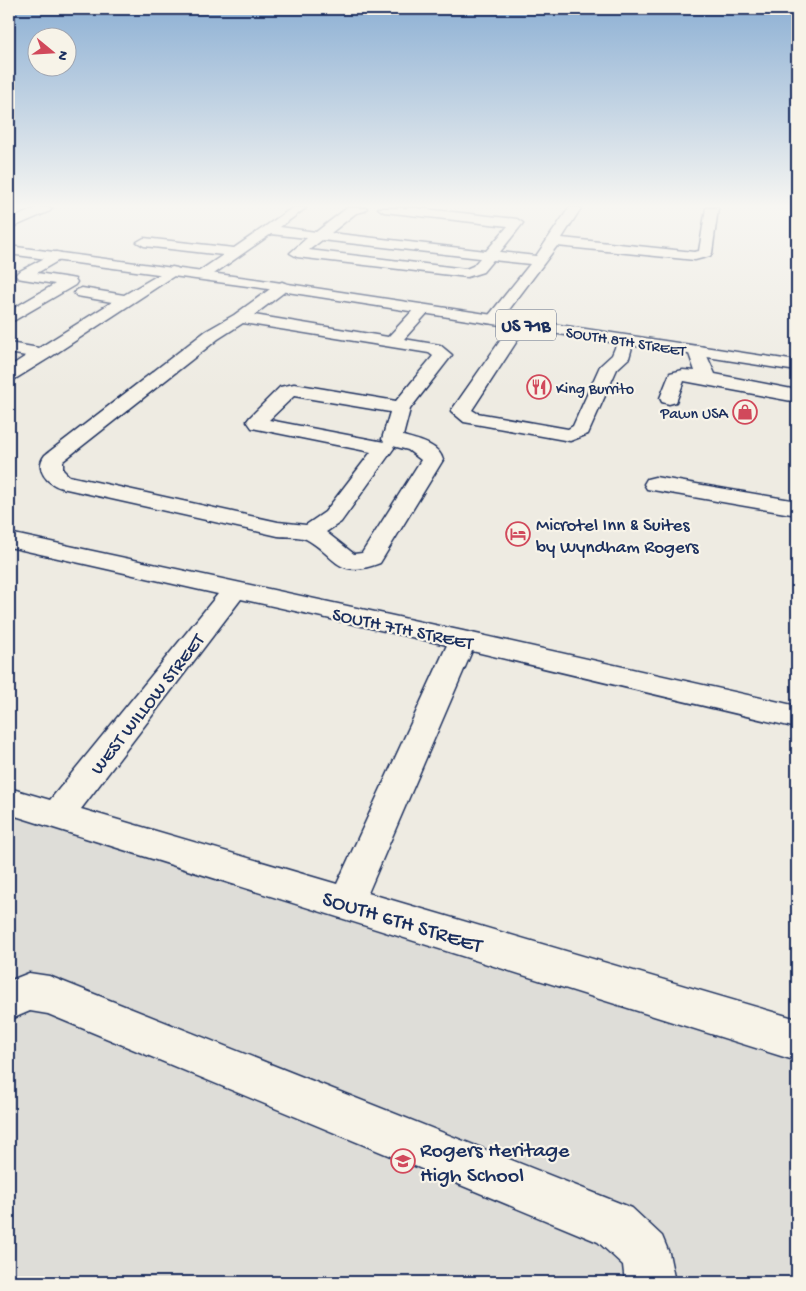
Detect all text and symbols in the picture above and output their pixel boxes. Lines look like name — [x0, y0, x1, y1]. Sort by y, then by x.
north arrow — [28, 28, 78, 78]
text: N — [52, 48, 71, 62]
road number: US 71B — [496, 310, 556, 340]
street label: SOUTH 8TH STREET — [564, 325, 688, 362]
restaurant icon: King Burrito — [526, 374, 552, 400]
place label: King Burrito — [556, 381, 634, 400]
shop icon: Pawn USA — [732, 399, 758, 425]
place label: Pawn USA — [659, 406, 730, 425]
place label: Microtel Inn & Suites by Wyndham Rogers — [536, 515, 699, 560]
hotel icon: Microtel Inn & Suites by Wyndham Rogers — [505, 521, 531, 547]
street label: SOUTH 7TH STREET — [330, 604, 476, 657]
street label: WEST WILLOW STREET — [87, 630, 211, 780]
street label: SOUTH 6TH STREET — [319, 887, 486, 961]
place label: Rogers Heritage High School — [420, 1139, 570, 1190]
school or university icon: Rogers Heritage High School — [390, 1148, 416, 1174]

